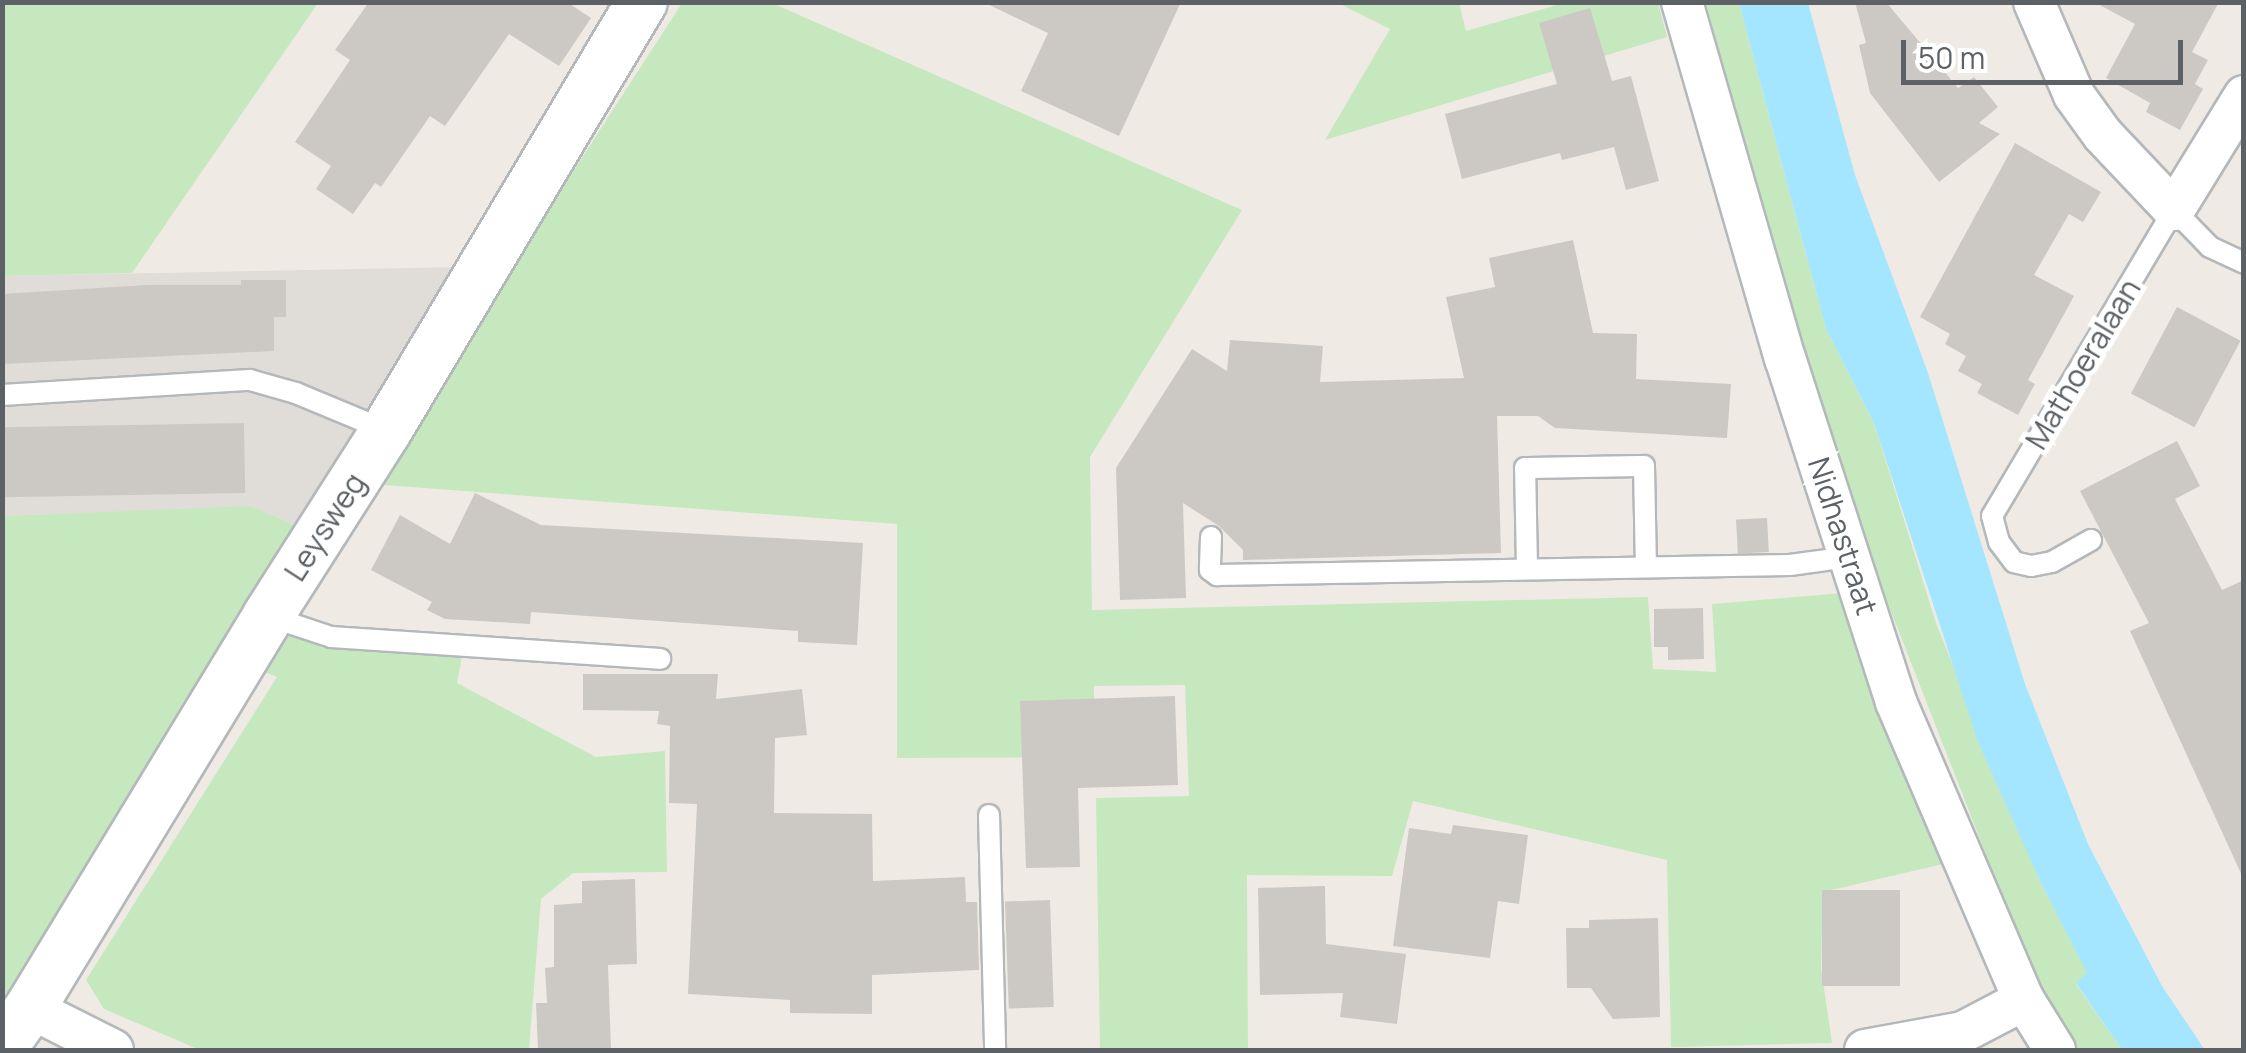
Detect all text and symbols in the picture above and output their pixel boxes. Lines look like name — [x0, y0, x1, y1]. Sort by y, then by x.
scale bar — [1906, 20, 2188, 82]
text: 50 m — [1918, 37, 1985, 78]
street label: Mathoeralaan — [2018, 272, 2148, 456]
street label: Nidhastraat — [1801, 453, 1885, 619]
street label: Leysweg — [277, 466, 373, 588]

